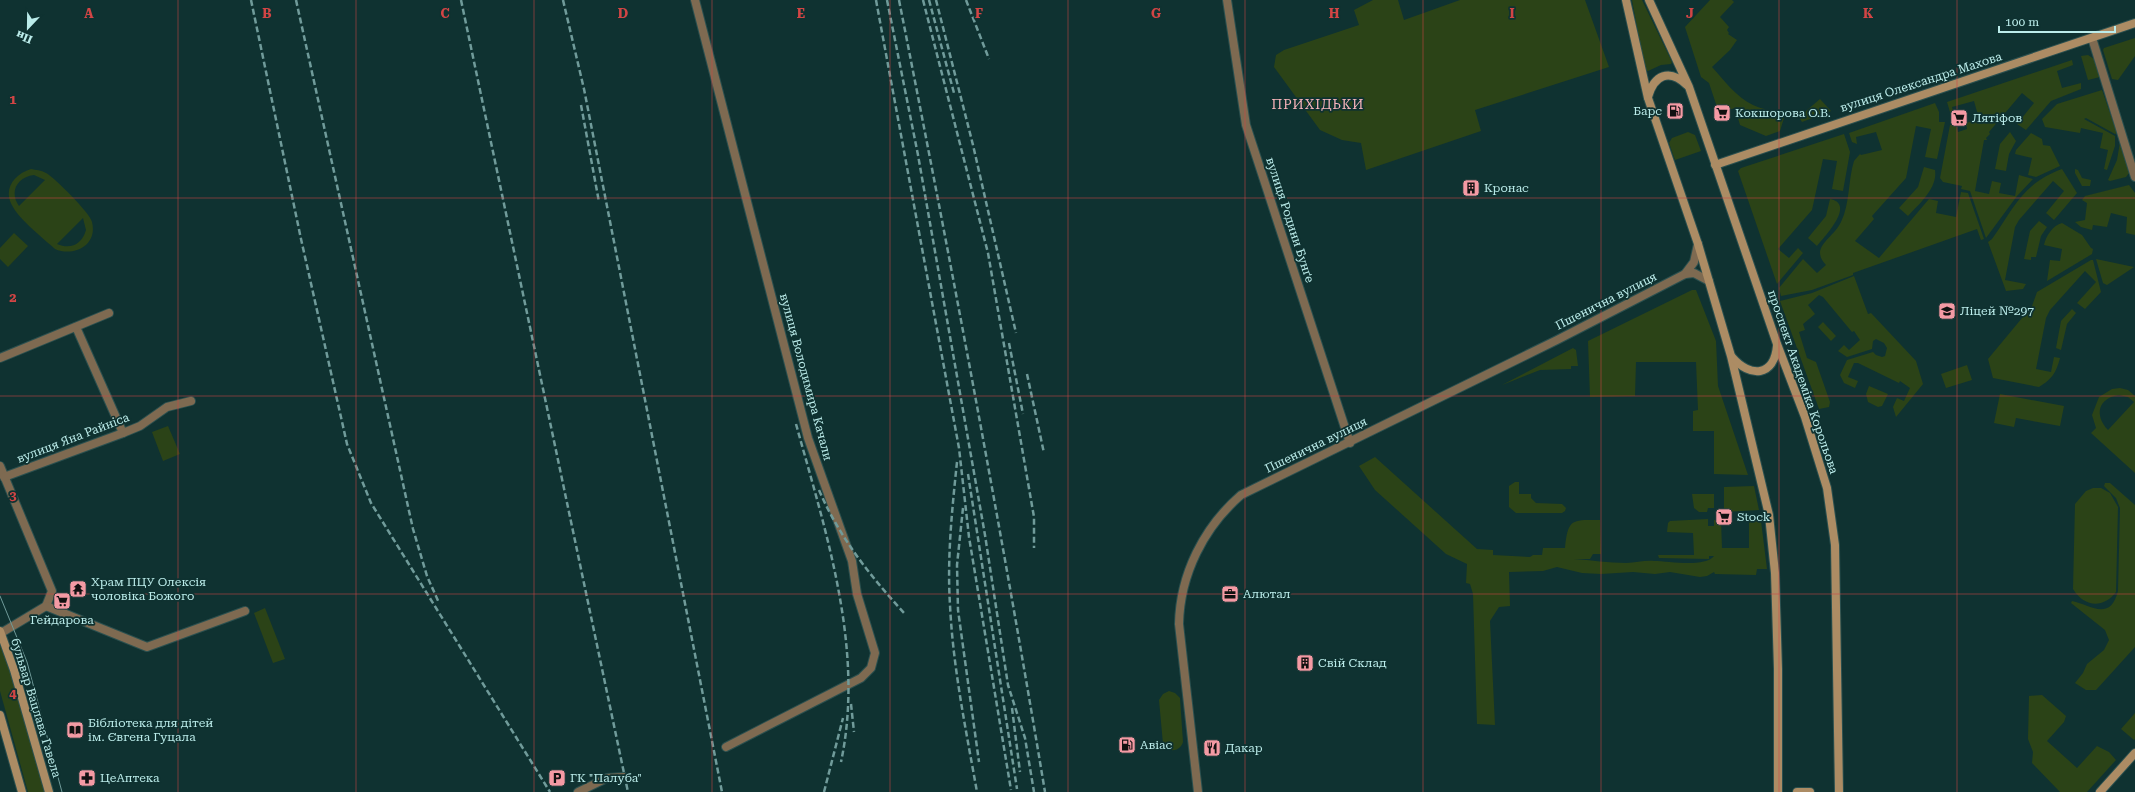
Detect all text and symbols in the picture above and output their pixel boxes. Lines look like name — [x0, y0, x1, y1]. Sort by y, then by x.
text: A — [84, 6, 94, 21]
text: B — [262, 6, 272, 21]
text: C — [440, 6, 450, 21]
text: D — [618, 6, 628, 21]
text: E — [797, 6, 805, 21]
text: F — [975, 6, 983, 21]
text: G — [1151, 6, 1161, 21]
text: H — [1329, 6, 1340, 21]
text: I — [1509, 6, 1515, 21]
text: J — [1686, 6, 1694, 21]
text: K — [1863, 6, 1874, 21]
north arrow — [8, 8, 48, 48]
scale bar — [1999, 8, 2115, 34]
text: 100 m — [2005, 15, 2039, 29]
text: Пн — [14, 27, 34, 46]
street label: вулиця Олександра Махова — [1838, 49, 2004, 115]
text: 1 — [9, 92, 17, 107]
district label: ПРИХІДЬКИ — [1272, 97, 1364, 112]
fuel station icon: Барс — [1665, 101, 1685, 121]
supermarket icon: Кокшорова О.В. — [1712, 103, 1732, 123]
place label: Барс — [1633, 104, 1662, 118]
place label: Кокшорова О.В. — [1735, 106, 1831, 120]
supermarket icon: Лятіфов — [1949, 108, 1969, 128]
place label: Лятіфов — [1972, 111, 2022, 125]
street label: вулиця Родини Бунґе — [1263, 156, 1317, 285]
building icon: Кронас — [1461, 178, 1481, 198]
place label: Кронас — [1484, 181, 1529, 195]
street label: Пшенична вулиця — [1553, 269, 1659, 333]
street label: проспект Академіка Корольова — [1765, 288, 1841, 476]
text: 2 — [9, 290, 17, 305]
street label: вулиця Володимира Качали — [777, 292, 835, 462]
school or university icon: Ліцей №297 — [1937, 301, 1957, 321]
place label: Ліцей №297 — [1960, 304, 2034, 318]
street label: вулиця Яна Райніса — [15, 410, 132, 466]
street label: Пшенична вулиця — [1263, 414, 1369, 476]
text: 3 — [9, 488, 17, 503]
supermarket icon: Stock — [1714, 507, 1734, 527]
place label: Stock — [1737, 510, 1771, 524]
place label: Храм ПЦУ Олексія чоловіка Божого — [91, 575, 206, 603]
temple icon: Храм ПЦУ Олексія чоловіка Божого — [68, 579, 88, 599]
office icon: Алютал — [1220, 584, 1240, 604]
place label: Алютал — [1243, 587, 1291, 601]
supermarket icon: Гейдарова — [52, 591, 72, 611]
place label: Гейдарова — [30, 613, 94, 627]
street label: бульвар Вацлава Гавела — [8, 637, 64, 780]
building icon: Свій Склад — [1295, 653, 1315, 673]
place label: Свій Склад — [1318, 656, 1387, 670]
text: 4 — [9, 686, 17, 701]
place label: Бібліотека для дітей ім. Євгена Гуцала — [88, 716, 213, 744]
library icon: Бібліотека для дітей ім. Євгена Гуцала — [65, 720, 85, 740]
fuel station icon: Авіас — [1117, 735, 1137, 755]
place label: Авіас — [1140, 738, 1173, 752]
restaurant icon: Дакар — [1202, 738, 1222, 758]
place label: Дакар — [1225, 741, 1263, 755]
pharmacy icon: ЦеАптека — [77, 768, 97, 788]
parking icon: ГК "Палуба" — [547, 768, 567, 788]
place label: ЦеАптека — [100, 771, 160, 785]
place label: ГК "Палуба" — [570, 771, 642, 785]

